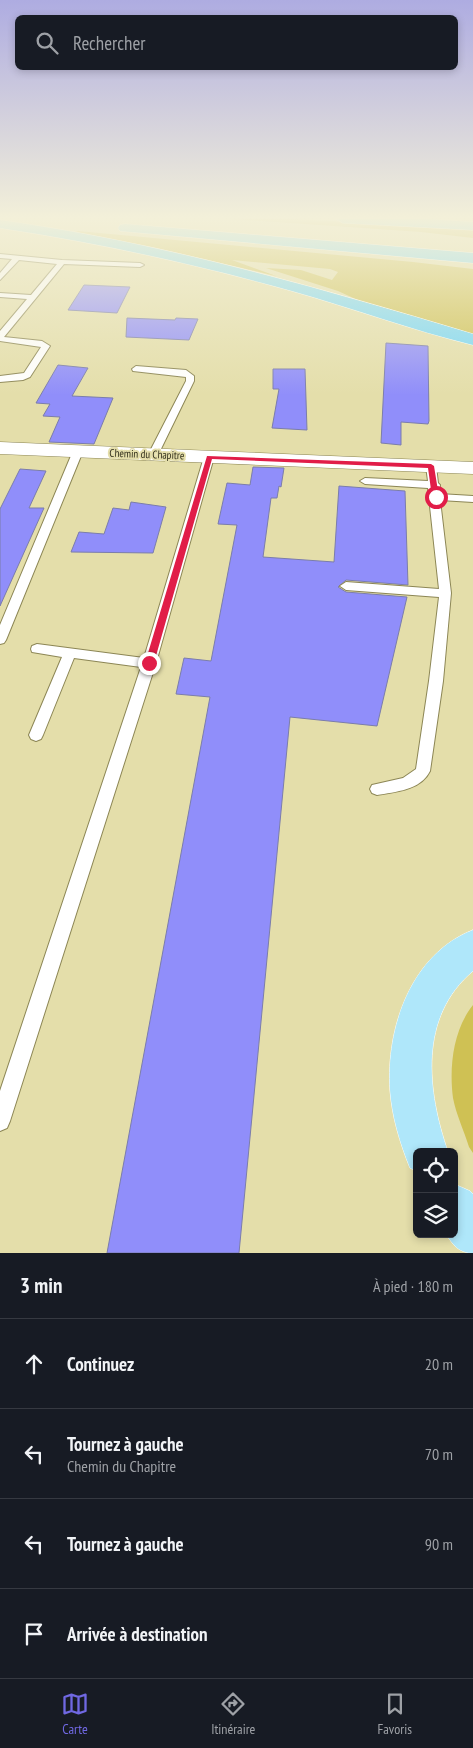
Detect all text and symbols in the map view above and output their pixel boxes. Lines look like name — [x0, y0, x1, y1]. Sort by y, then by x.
search box — [15, 15, 458, 70]
icon: search — [33, 29, 61, 57]
text: Rechercher — [73, 31, 145, 55]
street label: Chemin du Chapitre — [109, 446, 185, 462]
route start — [425, 486, 448, 509]
route end — [138, 652, 161, 675]
map controls — [413, 1148, 458, 1238]
button: locate — [413, 1148, 458, 1193]
button: layers — [413, 1193, 458, 1238]
text: 3 min — [20, 1272, 62, 1299]
text: À pied · 180 m — [373, 1276, 453, 1296]
icon: ahead — [20, 1350, 48, 1378]
text: Continuez — [67, 1352, 134, 1376]
text: 20 m — [425, 1354, 453, 1374]
text: Tournez à gauche — [67, 1432, 184, 1456]
icon: left — [20, 1440, 48, 1468]
text: 70 m — [425, 1444, 453, 1464]
text: Chemin du Chapitre — [67, 1456, 176, 1476]
icon: left — [20, 1530, 48, 1558]
text: Tournez à gauche — [67, 1532, 184, 1556]
text: 90 m — [425, 1534, 453, 1554]
icon: arrive — [20, 1620, 48, 1648]
text: Arrivée à destination — [67, 1622, 208, 1646]
tab: Carte — [61, 1690, 89, 1738]
tab: Itinéraire — [211, 1690, 255, 1738]
tab: Favoris — [377, 1690, 412, 1738]

